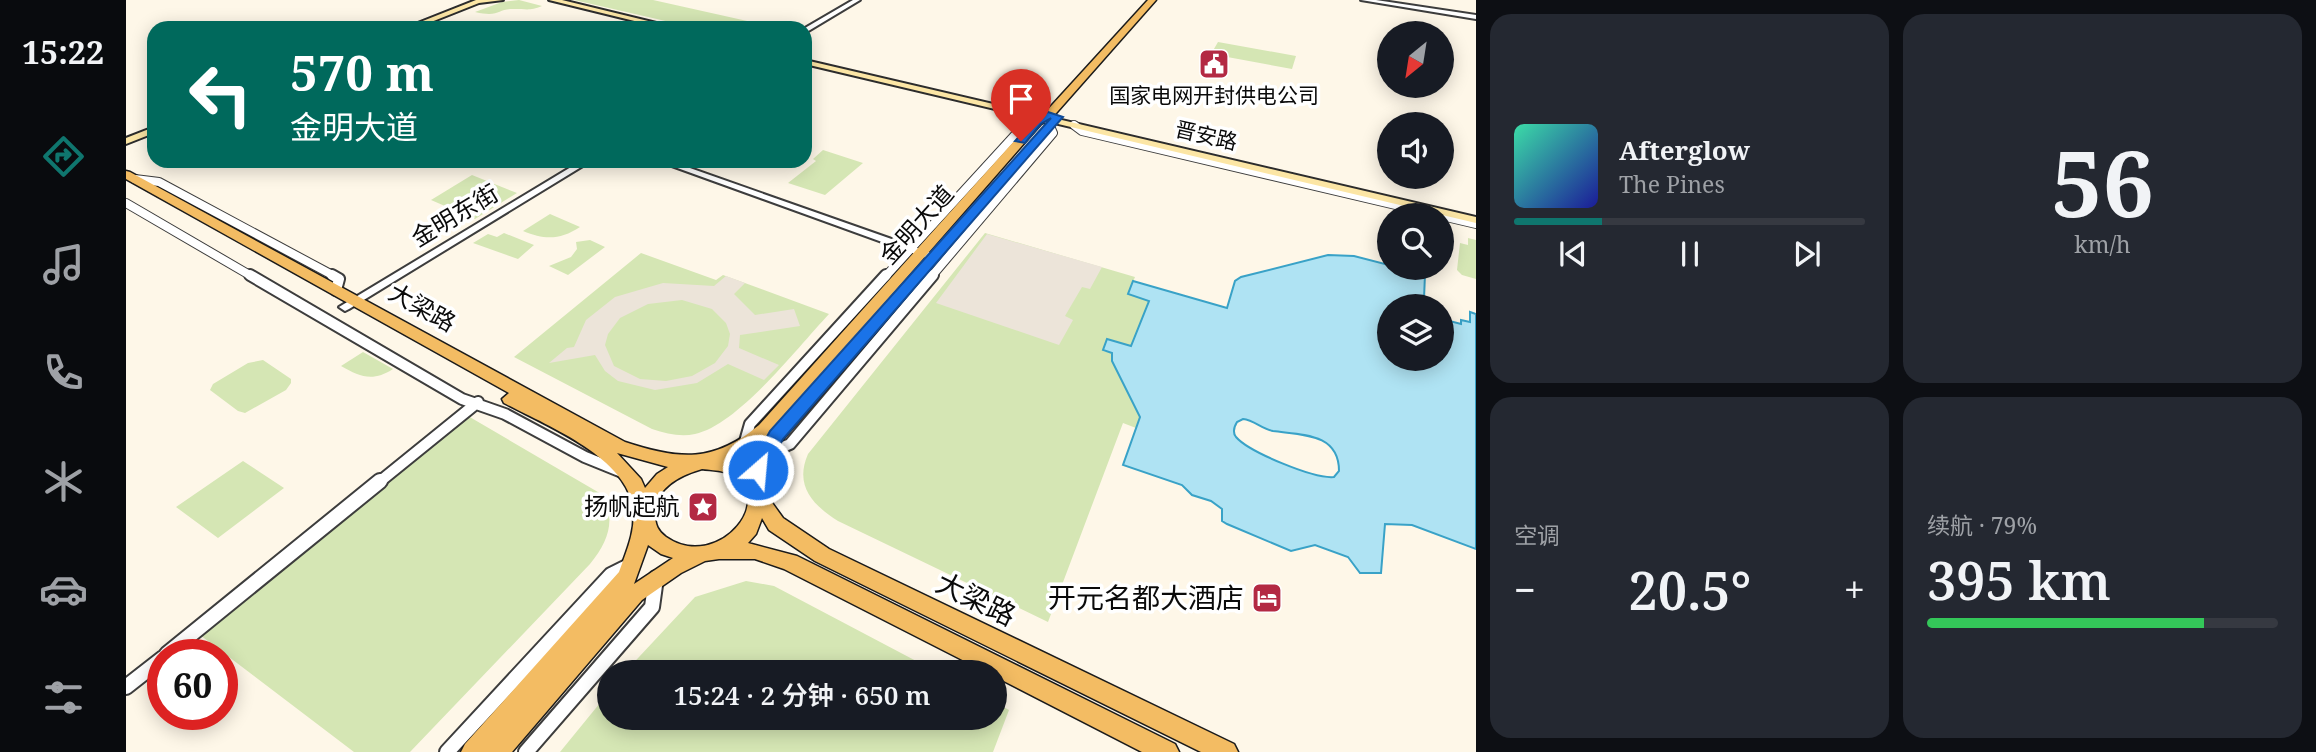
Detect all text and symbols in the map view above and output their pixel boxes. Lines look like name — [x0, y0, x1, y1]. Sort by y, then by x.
north arrow — [1377, 21, 1454, 98]
map controls — [1377, 21, 1454, 371]
text: 15:22 — [22, 30, 104, 73]
text: 570 m — [290, 39, 434, 105]
public building icon: 国家电网开封供电公司 — [1197, 47, 1231, 81]
icon: left — [175, 49, 266, 140]
pin — [991, 69, 1051, 141]
icon: arrive — [1002, 80, 1040, 118]
place label: 国家电网开封供电公司 — [1109, 81, 1319, 109]
text: 金明大道 — [290, 105, 418, 148]
button: sound — [1377, 112, 1454, 189]
street label: 晋安路 — [1172, 114, 1240, 156]
text: 56 — [2051, 120, 2154, 244]
icon: directions — [39, 132, 88, 181]
text: Afterglow — [1619, 132, 1750, 168]
text: The Pines — [1619, 168, 1725, 200]
street label: 金明东街 — [405, 176, 504, 254]
street label: 金明大道 — [872, 177, 960, 271]
button: search — [1377, 203, 1454, 280]
text: km/h — [2074, 228, 2131, 260]
icon: previous — [1554, 235, 1592, 273]
icon: pause — [1671, 235, 1709, 273]
icon: next — [1788, 235, 1826, 273]
icon: music — [39, 240, 88, 289]
street label: 大梁路 — [383, 275, 462, 339]
button: layers — [1377, 294, 1454, 371]
icon: phone — [39, 348, 88, 397]
position arrow — [721, 433, 795, 507]
icon: climate — [39, 457, 88, 506]
place label: 扬帆起航 — [584, 489, 680, 522]
place icon: 扬帆起航 — [686, 490, 720, 524]
text: 续航 · 79% — [1927, 509, 2037, 541]
text: 空调 — [1514, 519, 1560, 551]
text: 395 km — [1927, 544, 2111, 615]
text: 20.5° — [1628, 554, 1751, 625]
street label: 大梁路 — [930, 563, 1023, 634]
text: − — [1514, 563, 1536, 615]
text: + — [1844, 563, 1865, 615]
icon: car — [39, 565, 88, 614]
place label: 开元名都大酒店 — [1048, 578, 1244, 616]
hotel icon: 开元名都大酒店 — [1250, 581, 1284, 615]
speed limit sign: 60 — [147, 639, 238, 730]
icon: filters — [39, 673, 88, 722]
text: 15:24 · 2 分钟 · 650 m — [673, 677, 931, 713]

